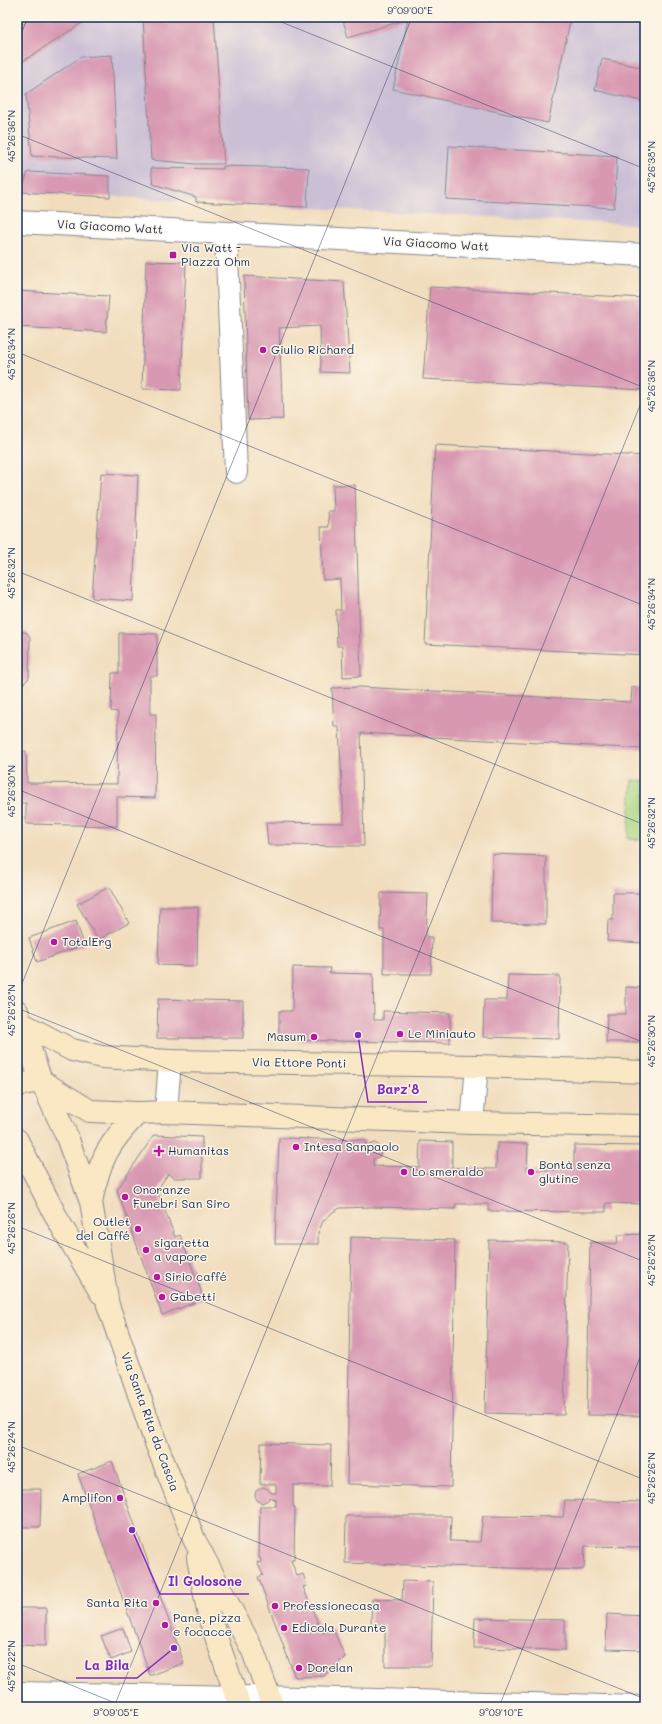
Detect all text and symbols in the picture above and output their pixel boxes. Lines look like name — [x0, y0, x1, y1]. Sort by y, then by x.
text: 9°09'00"E — [387, 3, 433, 17]
text: 45°26'36"N — [4, 110, 18, 162]
text: 45°26'38"N — [644, 141, 658, 193]
street label: Via Giacomo Watt — [57, 215, 163, 237]
street label: Via Giacomo Watt — [383, 232, 489, 254]
place label: Via Watt - Piazza Ohm — [181, 239, 250, 269]
marker: Via Watt - Piazza Ohm — [168, 250, 178, 260]
text: 45°26'34"N — [4, 328, 18, 380]
place label: Giulio Richard — [271, 341, 354, 357]
marker: Giulio Richard — [258, 345, 268, 355]
text: 45°26'36"N — [644, 360, 658, 412]
text: 45°26'32"N — [4, 547, 18, 599]
text: 45°26'34"N — [644, 578, 658, 630]
text: 45°26'30"N — [4, 765, 18, 817]
text: 45°26'32"N — [644, 797, 658, 849]
place label: TotalErg — [62, 933, 111, 949]
marker: TotalErg — [49, 937, 59, 947]
text: 45°26'28"N — [4, 984, 18, 1036]
text: 45°26'30"N — [644, 1015, 658, 1067]
place label: Le Miniauto — [408, 1025, 476, 1041]
place label: Masum — [267, 1028, 306, 1044]
marker: Le Miniauto — [395, 1029, 405, 1039]
marker: Masum — [309, 1032, 319, 1042]
street label: Via Ettore Ponti — [252, 1053, 346, 1071]
callout: Barz'8 — [368, 1077, 427, 1102]
text: Barz'8 — [377, 1080, 419, 1097]
place label: Intesa Sanpaolo — [304, 1138, 399, 1154]
place label: Humanitas — [168, 1142, 229, 1158]
marker: Intesa Sanpaolo — [291, 1142, 301, 1152]
marker: Humanitas — [153, 1145, 165, 1157]
place label: Bontà senza glutine — [539, 1156, 611, 1186]
place label: Lo smeraldo — [412, 1163, 483, 1179]
marker: Lo smeraldo — [399, 1167, 409, 1177]
marker: Bontà senza glutine — [526, 1167, 536, 1177]
place label: Onoranze Funebri San Siro — [133, 1181, 230, 1211]
marker: Onoranze Funebri San Siro — [120, 1192, 130, 1202]
text: 45°26'26"N — [4, 1202, 18, 1254]
place label: Outlet del Caffé — [76, 1213, 130, 1243]
marker: Outlet del Caffé — [133, 1224, 143, 1234]
place label: sigaretta a vapore — [154, 1234, 209, 1264]
text: 45°26'28"N — [644, 1234, 658, 1286]
marker: sigaretta a vapore — [141, 1245, 151, 1255]
place label: Sirio caffé — [165, 1268, 227, 1284]
marker: Sirio caffé — [152, 1272, 162, 1282]
place label: Gabetti — [170, 1288, 216, 1304]
marker: Gabetti — [157, 1292, 167, 1302]
street label: Via Santa Rita da Cascia — [118, 1350, 184, 1494]
text: 45°26'24"N — [4, 1421, 18, 1473]
text: 45°26'26"N — [644, 1452, 658, 1504]
place label: Amplifon — [62, 1489, 112, 1505]
marker: Amplifon — [115, 1493, 125, 1503]
callout: Il Golosone — [160, 1569, 249, 1594]
text: Il Golosone — [168, 1572, 242, 1589]
place label: Santa Rita — [86, 1594, 148, 1610]
place label: Professionecasa — [283, 1597, 380, 1613]
marker: Santa Rita — [151, 1598, 161, 1608]
marker: Professionecasa — [270, 1601, 280, 1611]
place label: Pane, pizza e focacce — [173, 1609, 241, 1639]
place label: Edicola Durante — [292, 1619, 386, 1635]
marker: Pane, pizza e focacce — [160, 1620, 170, 1630]
marker: Edicola Durante — [279, 1623, 289, 1633]
text: 45°26'22"N — [4, 1640, 18, 1692]
callout: La Bila — [76, 1653, 137, 1678]
text: La Bila — [85, 1656, 129, 1673]
place label: Dorelan — [307, 1659, 353, 1675]
marker: Dorelan — [294, 1663, 304, 1673]
text: 9°09'05"E — [93, 1705, 139, 1719]
text: 9°09'10"E — [479, 1705, 523, 1719]

